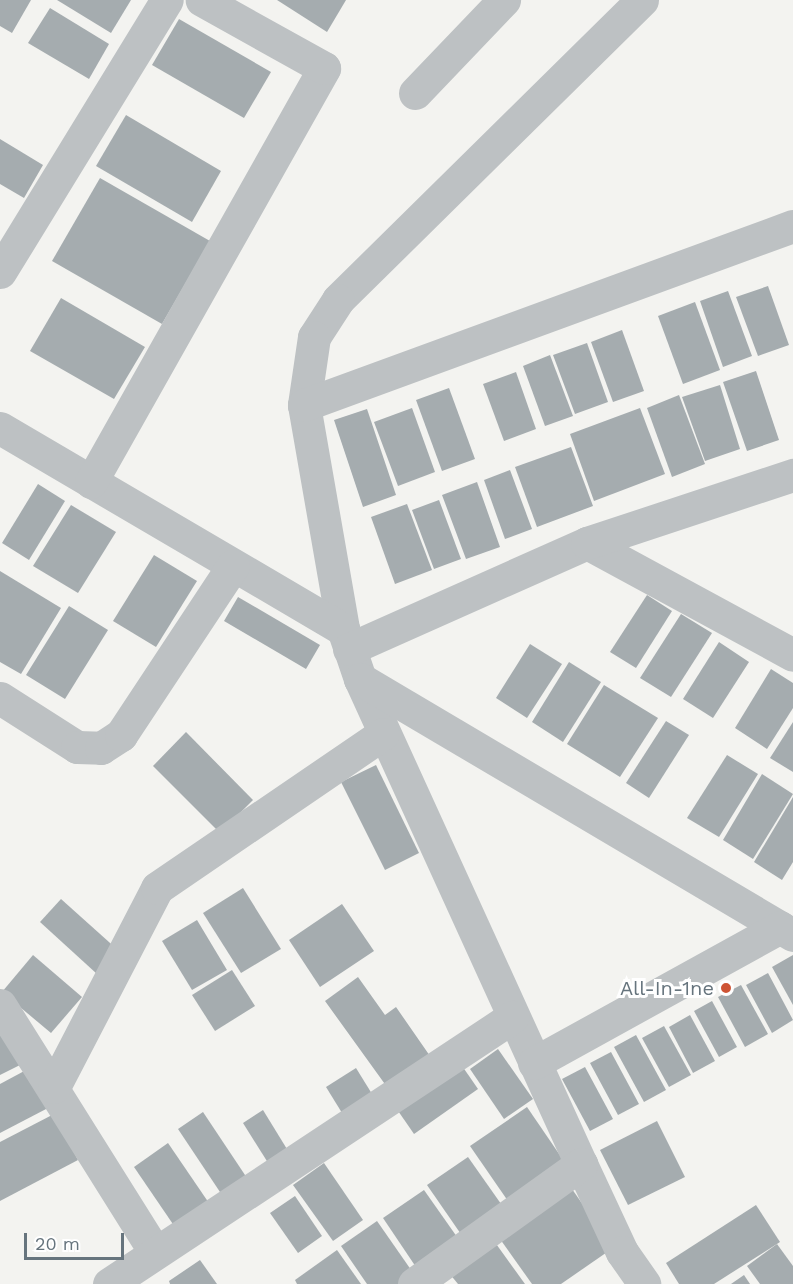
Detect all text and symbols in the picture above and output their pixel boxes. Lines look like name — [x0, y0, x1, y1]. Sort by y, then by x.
place label: All-In-1ne — [620, 976, 714, 1000]
marker: All-In-1ne — [719, 981, 733, 995]
scale bar — [27, 1221, 128, 1259]
text: 20 m — [35, 1233, 80, 1254]

